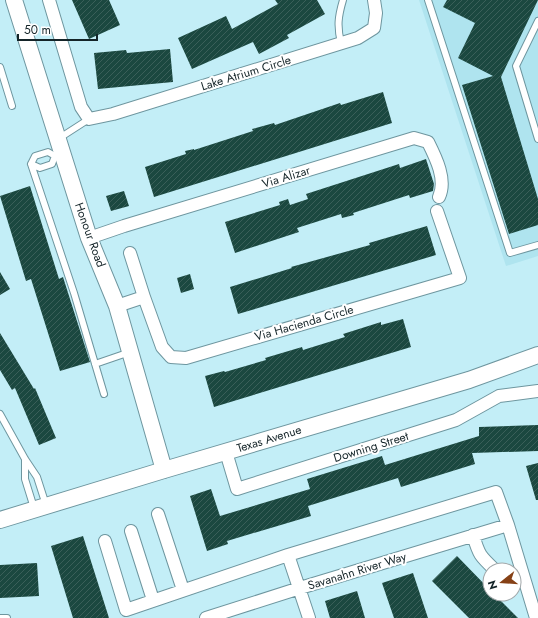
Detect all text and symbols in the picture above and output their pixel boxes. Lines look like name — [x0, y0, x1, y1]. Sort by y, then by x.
scale bar — [18, 16, 97, 42]
text: 50 m — [24, 21, 51, 39]
street label: Lake Atrium Circle — [199, 51, 293, 95]
street label: Via Alizar — [260, 161, 313, 193]
street label: Honour Road — [70, 200, 110, 270]
street label: Via Hacienda Circle — [252, 300, 356, 346]
street label: Texas Avenue — [234, 421, 304, 457]
street label: Downing Street — [331, 427, 411, 467]
street label: Savanahn River Way — [306, 547, 409, 595]
north arrow — [482, 562, 522, 602]
text: N — [484, 578, 501, 591]

